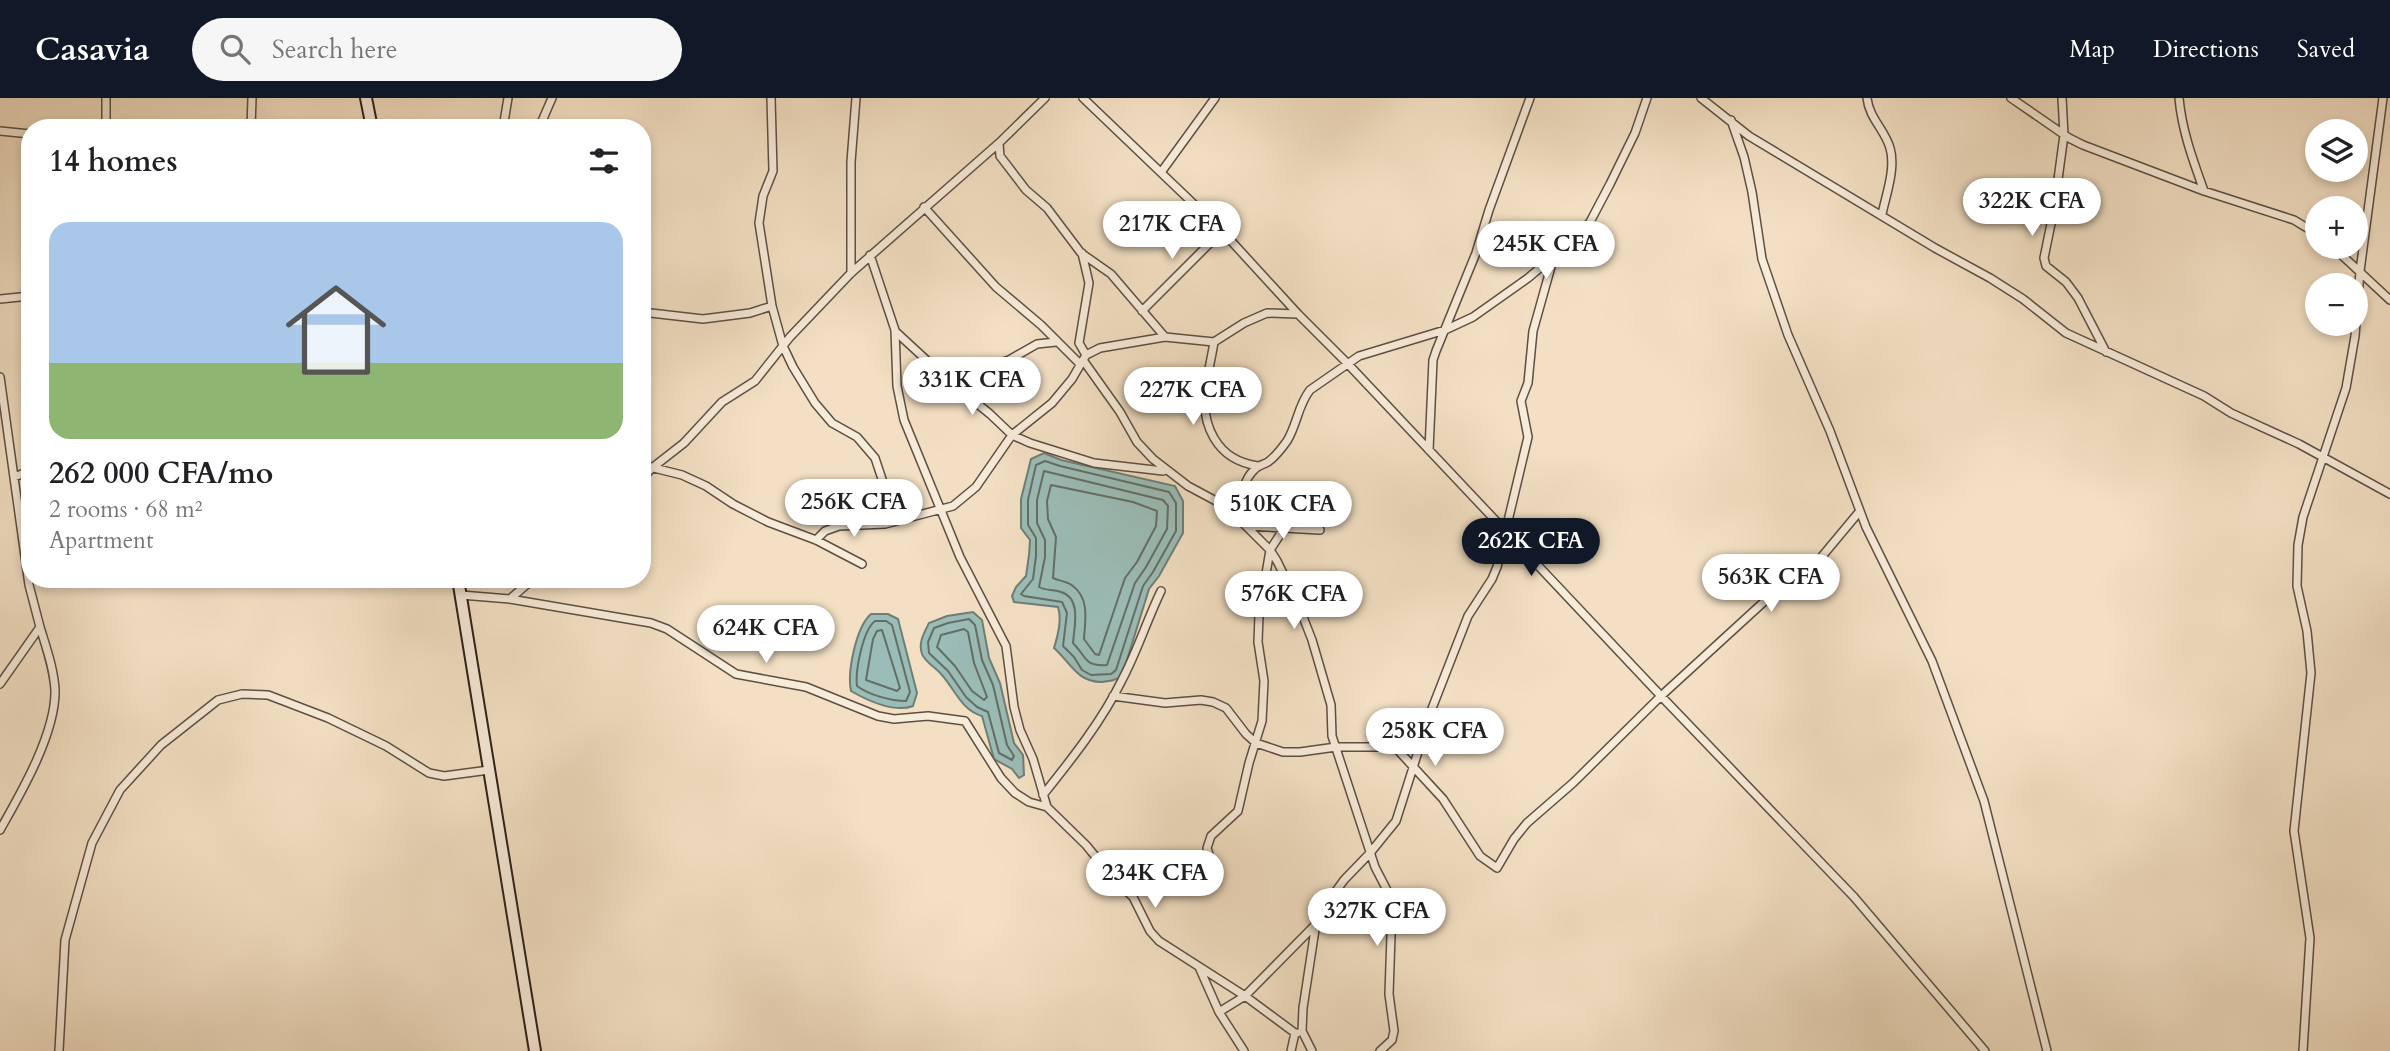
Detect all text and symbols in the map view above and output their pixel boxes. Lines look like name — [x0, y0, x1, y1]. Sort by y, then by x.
search box — [192, 18, 682, 81]
text: Casavia — [35, 27, 150, 72]
icon: search — [216, 30, 254, 68]
text: Search here — [272, 32, 398, 67]
text: Map — [2069, 33, 2115, 66]
text: Directions — [2153, 33, 2259, 66]
text: Saved — [2297, 33, 2355, 66]
map controls — [2305, 119, 2368, 336]
button: layers — [2305, 119, 2368, 182]
text: 14 homes — [49, 141, 178, 182]
icon: filters — [585, 142, 623, 180]
pin: 322K CFA — [1960, 178, 2104, 238]
text: 322K CFA — [1979, 185, 2085, 216]
button: + — [2305, 196, 2368, 259]
pin: 217K CFA — [1100, 202, 1244, 261]
text: 217K CFA — [1119, 208, 1225, 239]
pin: 245K CFA — [1474, 222, 1618, 281]
text: 245K CFA — [1493, 228, 1599, 259]
icon: home — [273, 267, 399, 393]
button: − — [2305, 273, 2368, 336]
pin: 331K CFA — [900, 358, 1044, 417]
text: 331K CFA — [919, 364, 1025, 395]
pin: 227K CFA — [1121, 368, 1265, 427]
text: 227K CFA — [1140, 374, 1246, 405]
text: 262 000 CFA/mo — [49, 453, 273, 494]
pin: 256K CFA — [782, 480, 926, 539]
pin: 510K CFA — [1211, 482, 1355, 541]
text: 256K CFA — [801, 486, 907, 517]
text: 510K CFA — [1230, 488, 1336, 519]
text: 2 rooms · 68 m² — [49, 494, 202, 525]
pin: 262K CFA — [1459, 518, 1603, 578]
text: Apartment — [49, 525, 153, 556]
text: 262K CFA — [1478, 525, 1584, 556]
pin: 563K CFA — [1699, 554, 1843, 614]
text: 563K CFA — [1718, 561, 1824, 592]
pin: 576K CFA — [1222, 572, 1366, 631]
text: 576K CFA — [1241, 578, 1347, 609]
pin: 624K CFA — [694, 606, 838, 665]
text: 624K CFA — [713, 612, 819, 643]
pin: 258K CFA — [1363, 708, 1507, 768]
text: 258K CFA — [1382, 715, 1488, 746]
pin: 234K CFA — [1083, 850, 1227, 910]
text: 234K CFA — [1102, 857, 1208, 888]
pin: 327K CFA — [1305, 888, 1449, 948]
text: 327K CFA — [1324, 895, 1430, 926]

